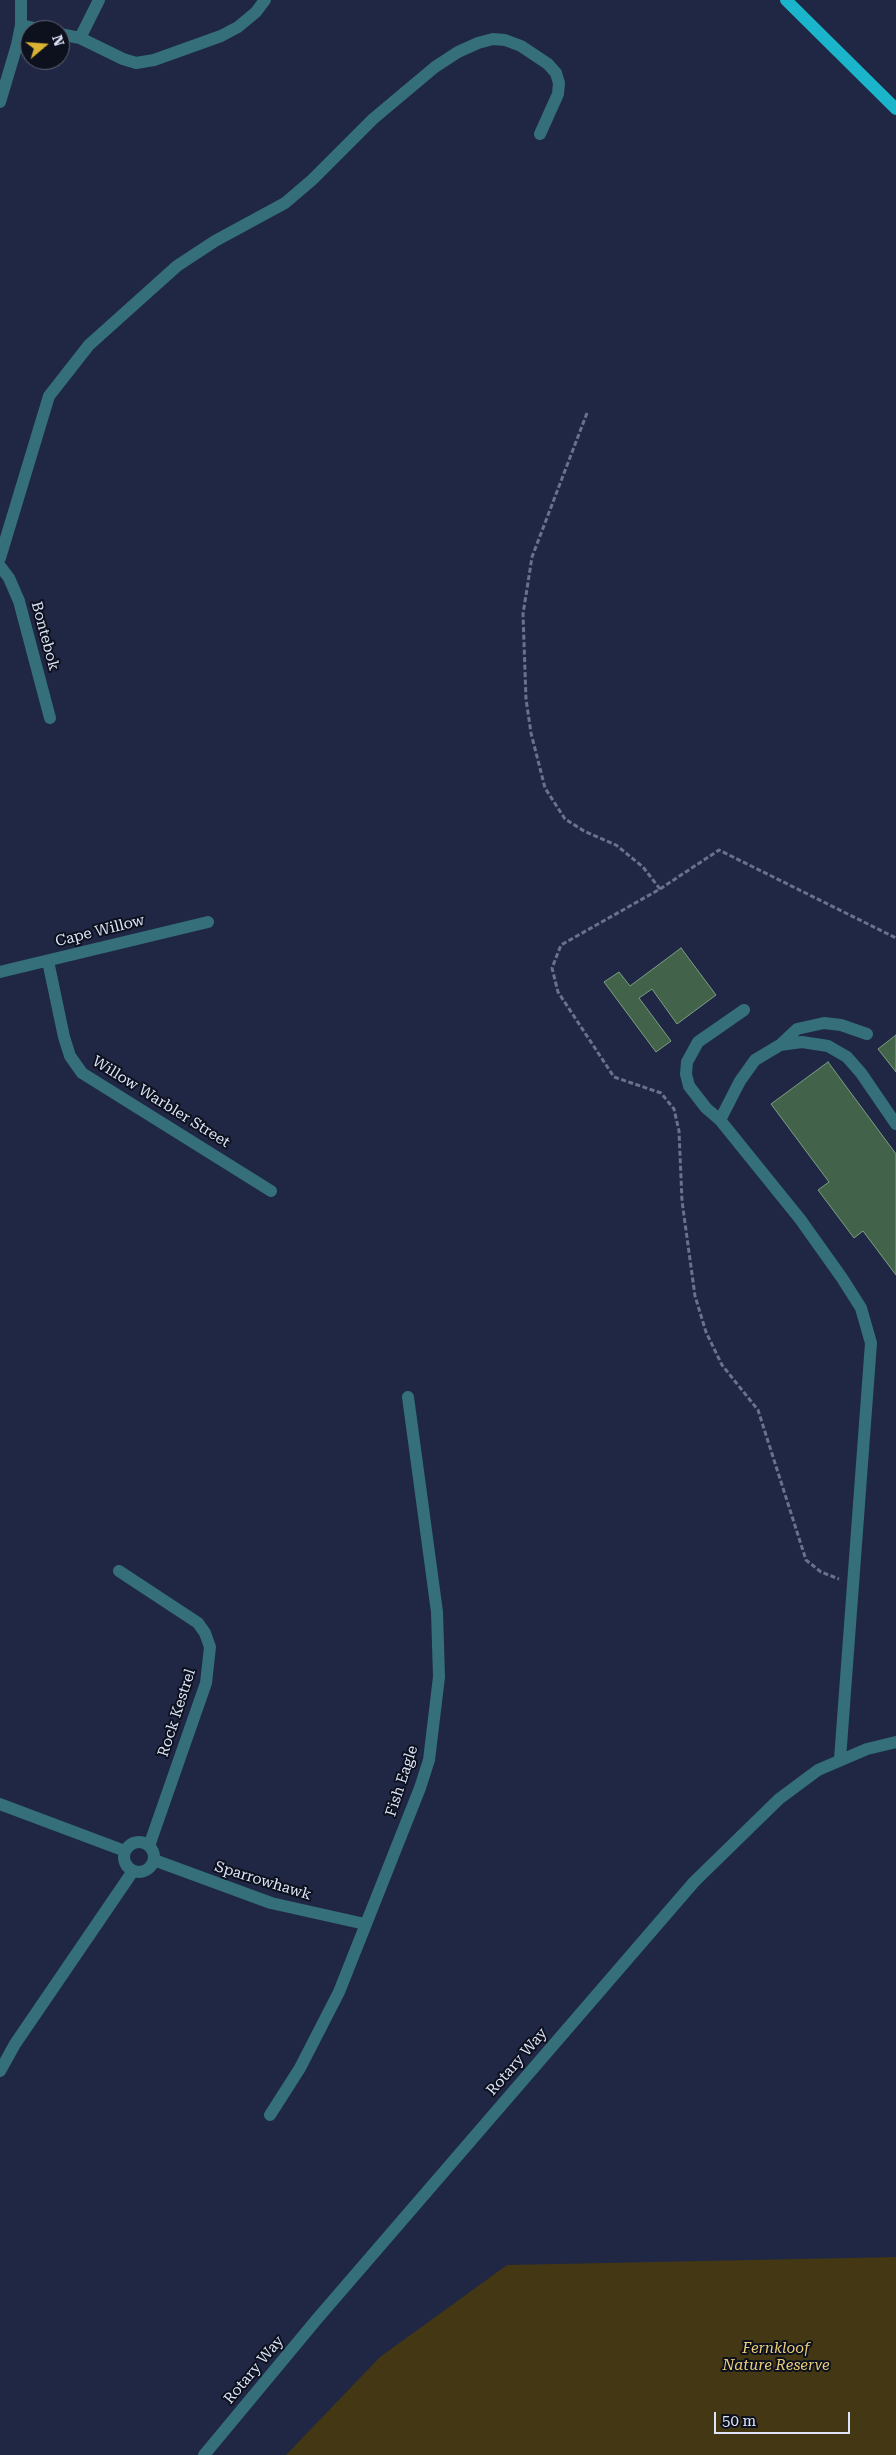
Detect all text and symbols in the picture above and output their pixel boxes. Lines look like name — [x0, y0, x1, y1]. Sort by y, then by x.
north arrow — [20, 20, 70, 70]
text: N — [49, 33, 68, 48]
street label: Bontebok — [27, 599, 63, 673]
street label: Cape Willow — [54, 911, 146, 951]
street label: Willow Warbler Street — [89, 1052, 233, 1152]
street label: Rock Kestrel — [154, 1667, 200, 1759]
street label: Fish Eagle — [382, 1743, 422, 1819]
street label: Sparrowhawk — [213, 1858, 313, 1904]
street label: Rotary Way — [483, 2025, 551, 2099]
street label: Rotary Way — [220, 2332, 288, 2408]
park label: Fernkloof Nature Reserve — [722, 2340, 830, 2375]
scale bar — [716, 2402, 852, 2434]
text: 50 m — [722, 2412, 756, 2430]

